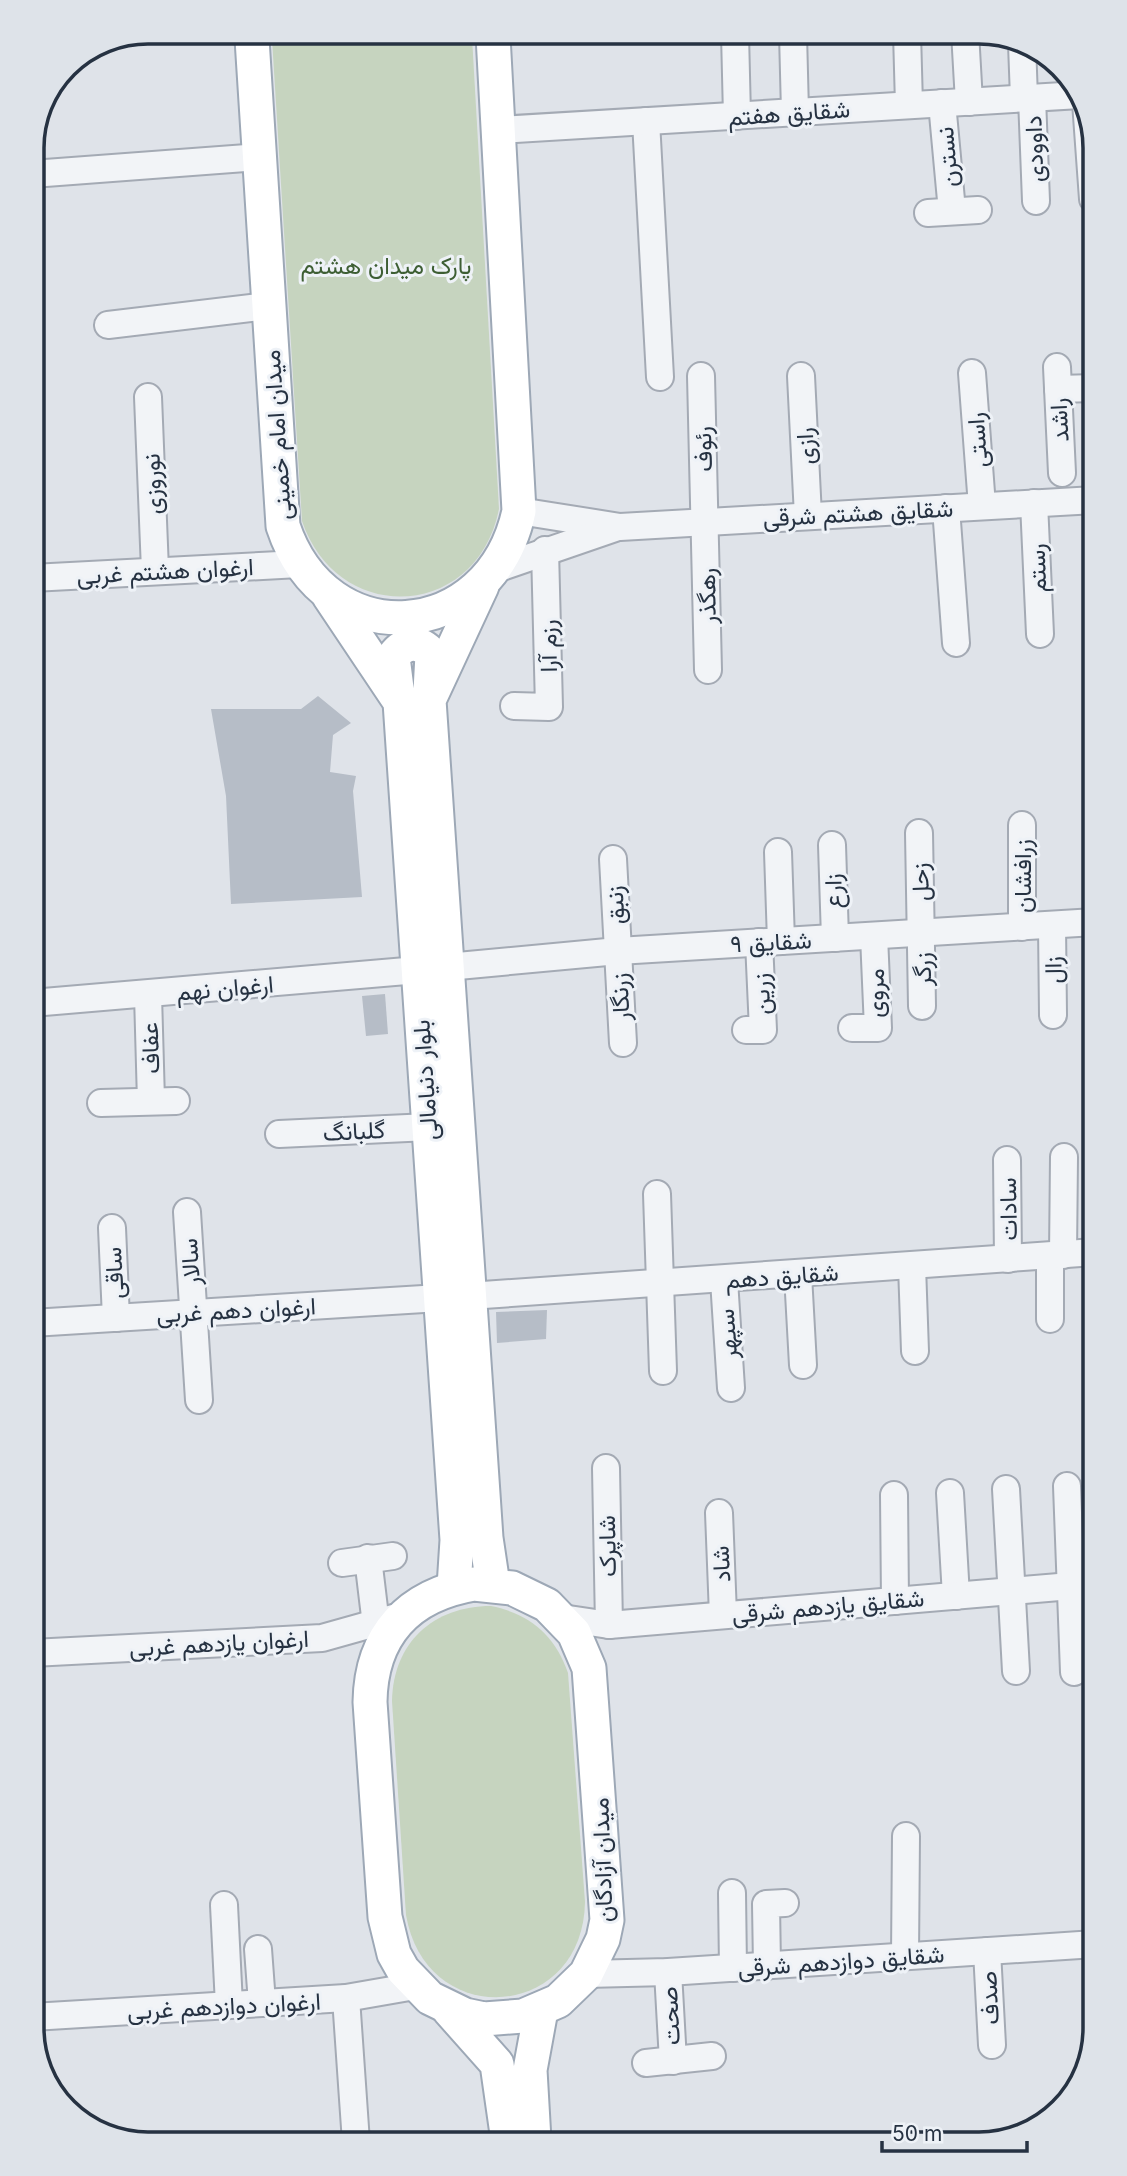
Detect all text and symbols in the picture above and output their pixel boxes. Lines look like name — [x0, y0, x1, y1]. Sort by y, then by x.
street label: شقایق هفتم — [727, 94, 851, 134]
street label: داوودی — [1018, 115, 1051, 183]
street label: نسترن — [930, 126, 965, 188]
park label: پارک میدان هشتم — [300, 251, 472, 282]
street label: میدان امام خمینی — [257, 349, 299, 521]
street label: راشد — [1043, 397, 1076, 443]
street label: راستی — [961, 411, 994, 469]
street label: رئوف — [688, 426, 719, 472]
street label: رازی — [790, 427, 821, 465]
street label: نوروزی — [136, 453, 169, 515]
street label: شقایق هشتم شرقی — [762, 494, 954, 534]
street label: رستم — [1022, 543, 1054, 593]
street label: ارغوان هشتم غربی — [76, 552, 254, 592]
street label: رهگذر — [692, 568, 723, 625]
street label: رزم آرا — [533, 619, 565, 673]
street label: زرافشان — [1008, 839, 1038, 913]
street label: زحل — [905, 862, 936, 902]
street label: زارع — [818, 873, 850, 909]
street label: زنبق — [600, 885, 631, 925]
street label: شقایق ۹ — [730, 925, 812, 959]
street label: زرگر — [908, 952, 938, 987]
street label: زال — [1038, 956, 1069, 984]
street label: مروی — [860, 968, 891, 1018]
street label: ارغوان نهم — [175, 969, 275, 1009]
street label: زرنگار — [604, 972, 637, 1023]
street label: زرین — [746, 973, 777, 1015]
street label: بلوار دنیامالی — [406, 1019, 445, 1141]
street label: عفاف — [135, 1022, 165, 1074]
street label: گلبانگ — [322, 1115, 386, 1147]
street label: سادات — [993, 1177, 1023, 1241]
street label: سالار — [174, 1237, 207, 1287]
street label: ساقی — [98, 1246, 130, 1300]
street label: شقایق دهم — [725, 1258, 840, 1296]
street label: ارغوان دهم غربی — [155, 1291, 317, 1331]
street label: سپهر — [711, 1308, 745, 1361]
street label: شاپرک — [592, 1515, 624, 1577]
street label: شاد — [706, 1545, 736, 1583]
street label: شقایق یازدهم شرقی — [731, 1583, 926, 1631]
street label: ارغوان یازدهم غربی — [128, 1624, 310, 1664]
street label: میدان آزادگان — [585, 1797, 620, 1923]
street label: شقایق دوازدهم شرقی — [737, 1939, 945, 1985]
street label: صدف — [973, 1970, 1005, 2026]
street label: ارغوان دوازدهم غربی — [126, 1986, 322, 2028]
street label: صحت — [654, 1986, 686, 2046]
scale bar — [882, 2110, 1027, 2154]
text: 50 m — [892, 2121, 942, 2146]

